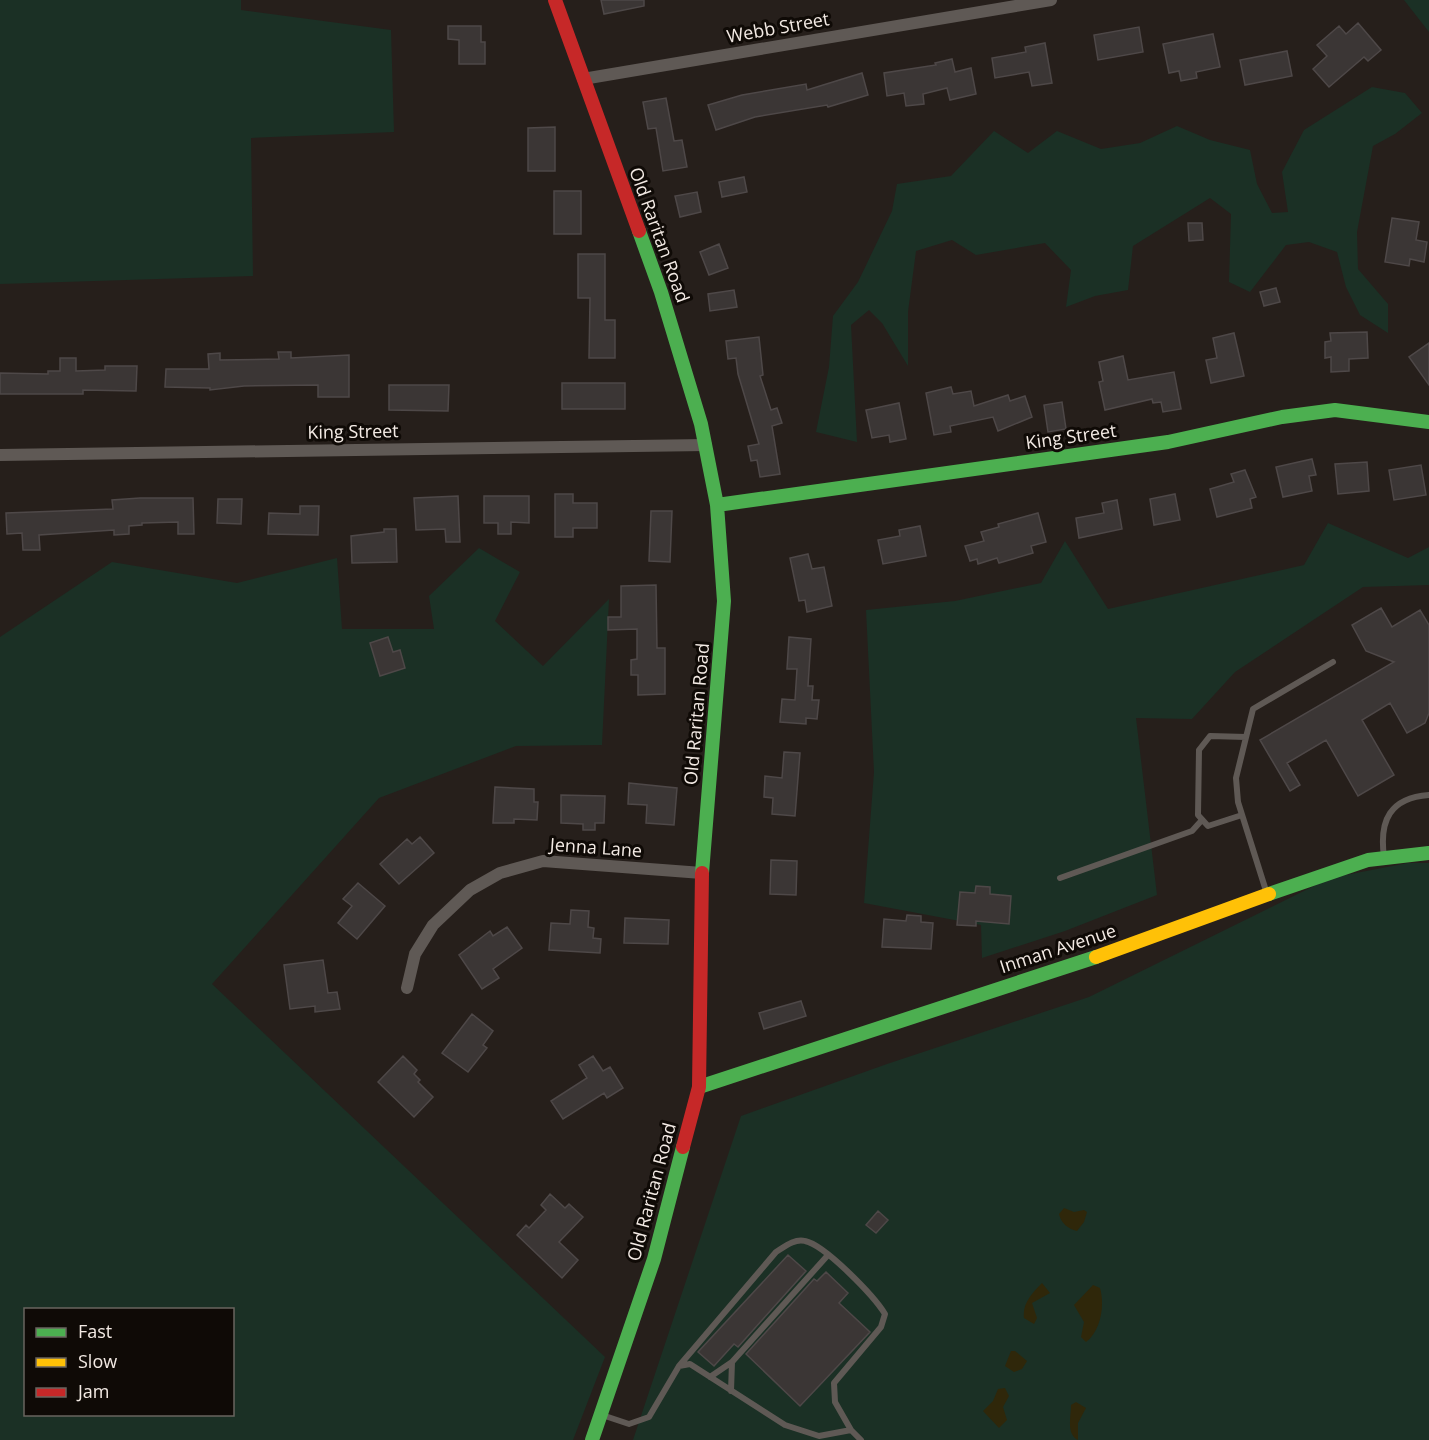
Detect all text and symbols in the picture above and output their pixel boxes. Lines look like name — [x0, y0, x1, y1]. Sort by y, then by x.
street label: Webb Street — [725, 6, 831, 48]
street label: Old Raritan Road — [624, 164, 696, 306]
street label: King Street — [307, 418, 399, 444]
street label: King Street — [1024, 418, 1118, 454]
street label: Old Raritan Road — [678, 642, 714, 786]
street label: Jenna Lane — [547, 832, 643, 862]
street label: Inman Avenue — [996, 918, 1119, 978]
street label: Old Raritan Road — [621, 1120, 681, 1264]
legend — [24, 1308, 234, 1416]
text: Fast — [78, 1319, 112, 1343]
text: Slow — [78, 1349, 117, 1373]
text: Jam — [76, 1379, 110, 1403]

